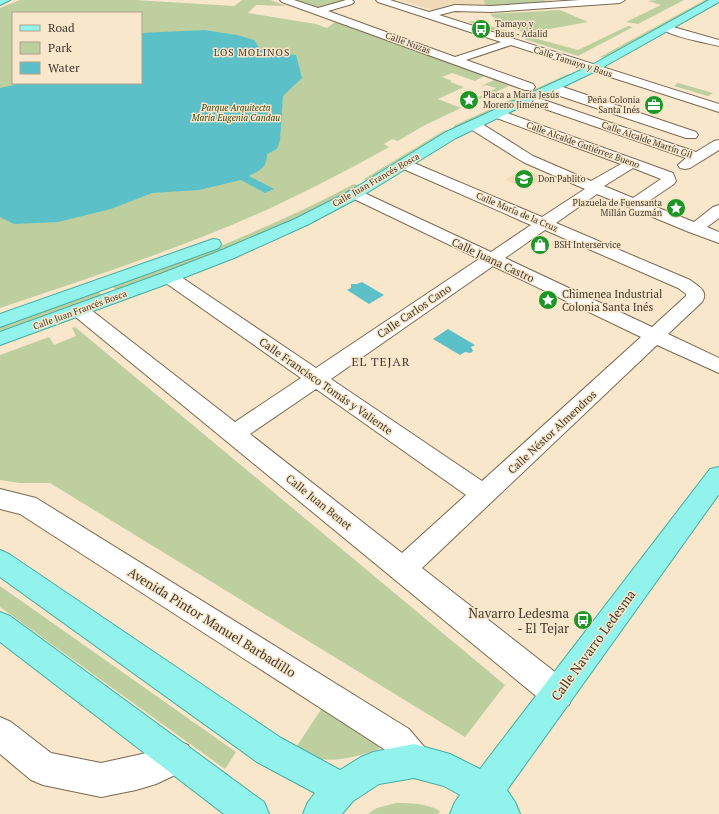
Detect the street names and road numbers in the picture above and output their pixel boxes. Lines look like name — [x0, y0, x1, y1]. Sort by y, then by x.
street label: Calle Nuzas — [384, 29, 432, 57]
street label: Calle Tamayo y Baus — [532, 44, 614, 80]
street label: Calle Alcalde Gutiérrez Bueno — [525, 119, 641, 171]
street label: Calle Alcalde Martín Gil — [600, 119, 694, 161]
street label: Calle Juan Francés Bosca — [330, 150, 422, 210]
street label: Calle María de la Cruz — [474, 189, 560, 235]
street label: Calle Juana Castro — [449, 235, 537, 285]
street label: Calle Carlos Cano — [374, 281, 454, 341]
street label: Calle Juan Francés Bosca — [32, 287, 129, 333]
street label: Calle Francisco Tomás y Valiente — [257, 334, 396, 438]
street label: Calle Néstor Almendros — [505, 387, 599, 477]
street label: Calle Juan Benet — [283, 471, 355, 533]
street label: Avenida Pintor Manuel Barbadillo — [125, 563, 299, 681]
street label: Calle Navarro Ledesma — [547, 586, 640, 704]

